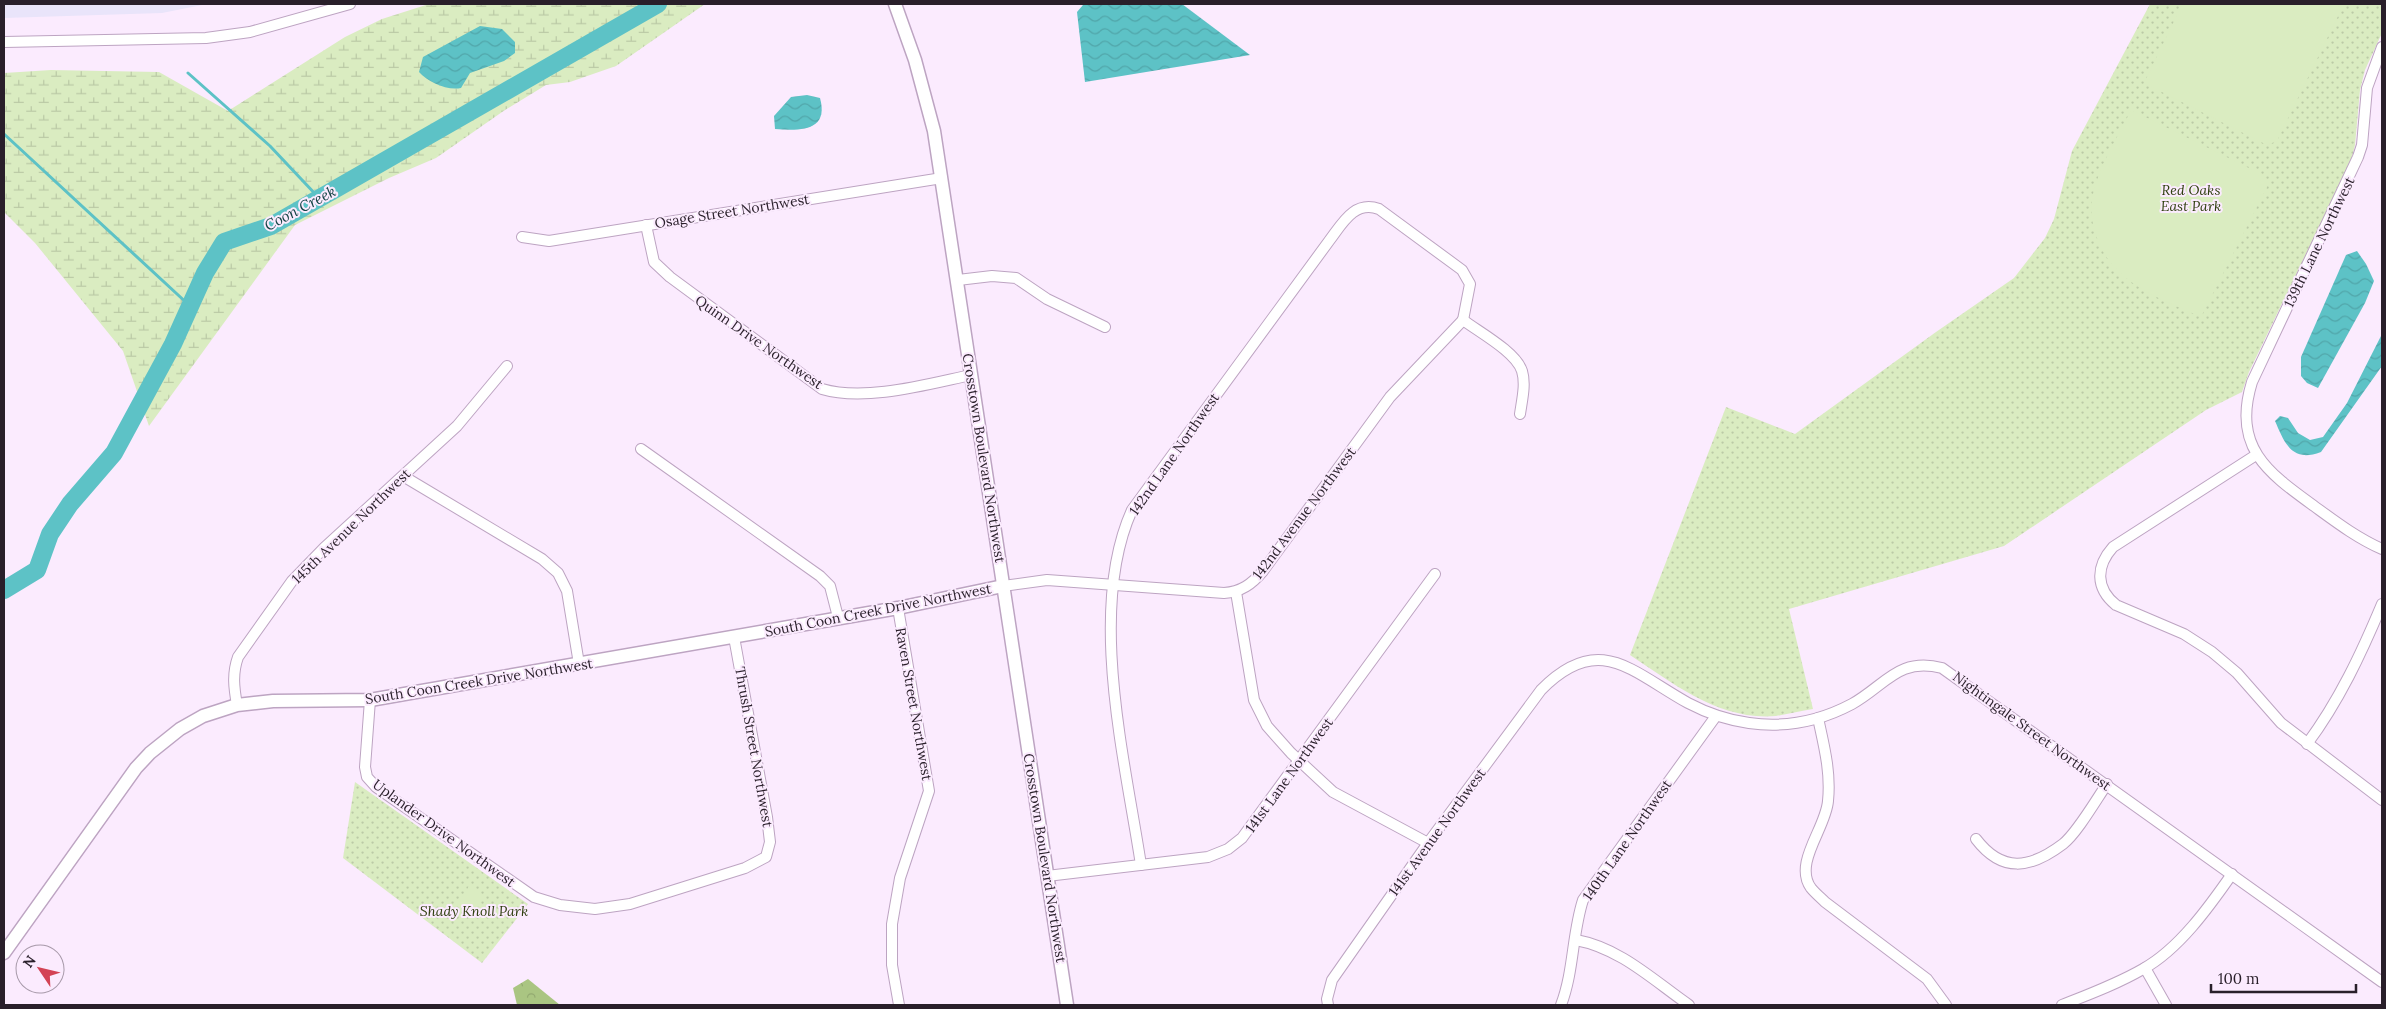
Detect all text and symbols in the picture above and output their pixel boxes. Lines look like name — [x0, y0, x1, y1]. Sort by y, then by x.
street label: 139th Lane Northwest — [2280, 173, 2359, 310]
water label: Coon Creek — [261, 181, 339, 235]
park label: Red Oaks East Park — [2161, 181, 2221, 215]
street label: Osage Street Northwest — [653, 190, 811, 232]
street label: Quinn Drive Northwest — [692, 291, 827, 393]
street label: Crosstown Boulevard Northwest — [959, 352, 1010, 565]
street label: 142nd Lane Northwest — [1125, 389, 1223, 519]
street label: 142nd Avenue Northwest — [1248, 443, 1360, 583]
street label: 145th Avenue Northwest — [288, 464, 415, 587]
street label: South Coon Creek Drive Northwest — [763, 579, 993, 641]
street label: Raven Street Northwest — [892, 626, 936, 783]
street label: South Coon Creek Drive Northwest — [364, 654, 595, 708]
street label: Thrush Street Northwest — [731, 665, 777, 829]
street label: Nightingale Street Northwest — [1949, 667, 2115, 795]
street label: 141st Lane Northwest — [1241, 713, 1337, 836]
street label: Crosstown Boulevard Northwest — [1020, 752, 1071, 965]
street label: 141st Avenue Northwest — [1385, 764, 1490, 899]
street label: Uplander Drive Northwest — [369, 775, 519, 891]
street label: 140th Lane Northwest — [1579, 776, 1676, 904]
park label: Shady Knoll Park — [420, 902, 528, 920]
north arrow — [15, 944, 65, 994]
text: N — [19, 952, 40, 971]
scale bar — [2211, 962, 2356, 994]
text: 100 m — [2218, 969, 2259, 988]

